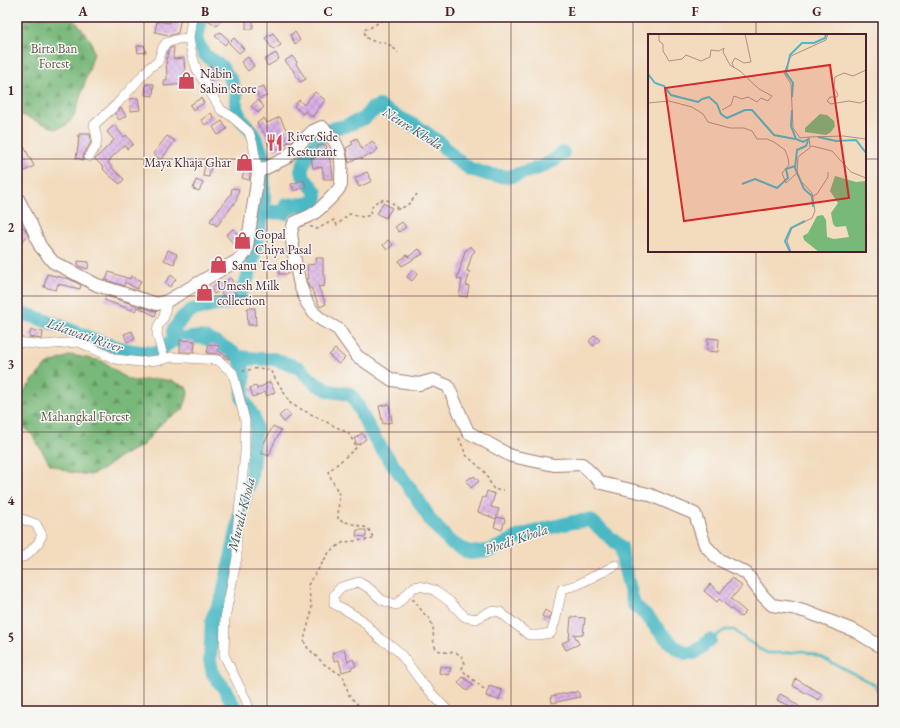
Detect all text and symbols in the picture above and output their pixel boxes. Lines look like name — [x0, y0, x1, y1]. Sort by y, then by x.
text: A — [77, 3, 88, 20]
text: B — [201, 3, 209, 20]
text: C — [323, 3, 333, 20]
text: D — [445, 3, 455, 20]
text: E — [568, 3, 576, 20]
text: F — [691, 3, 699, 20]
text: G — [812, 3, 822, 20]
inset map — [648, 34, 866, 252]
park label: Birta Ban Forest — [31, 40, 77, 72]
place label: Nabin Sabin Store — [200, 65, 257, 97]
shop icon: Nabin Sabin Store — [177, 70, 197, 90]
text: 1 — [8, 82, 15, 99]
water label: Neure Khola — [379, 102, 447, 154]
place label: River Side Resturant — [287, 128, 338, 160]
restaurant icon: River Side Resturant — [264, 133, 284, 153]
shop icon: Maya Khaja Ghar — [234, 152, 254, 172]
place label: Maya Khaja Ghar — [144, 154, 232, 171]
text: 2 — [8, 219, 15, 236]
place label: Gopal Chiya Pasal — [255, 226, 312, 258]
shop icon: Gopal Chiya Pasal — [232, 231, 252, 251]
shop icon: Sanu Tea Shop — [209, 255, 229, 275]
place label: Sanu Tea Shop — [232, 257, 306, 274]
place label: Umesh Milk collection — [217, 277, 280, 309]
shop icon: Umesh Milk collection — [194, 282, 214, 302]
water label: Lilawati River — [44, 313, 126, 357]
text: 3 — [8, 356, 15, 373]
park label: Mahangkal Forest — [41, 408, 129, 425]
water label: Murali Khola — [223, 475, 259, 554]
text: 4 — [8, 492, 15, 509]
water label: Phedi Khola — [482, 520, 550, 558]
text: 5 — [8, 629, 14, 646]

